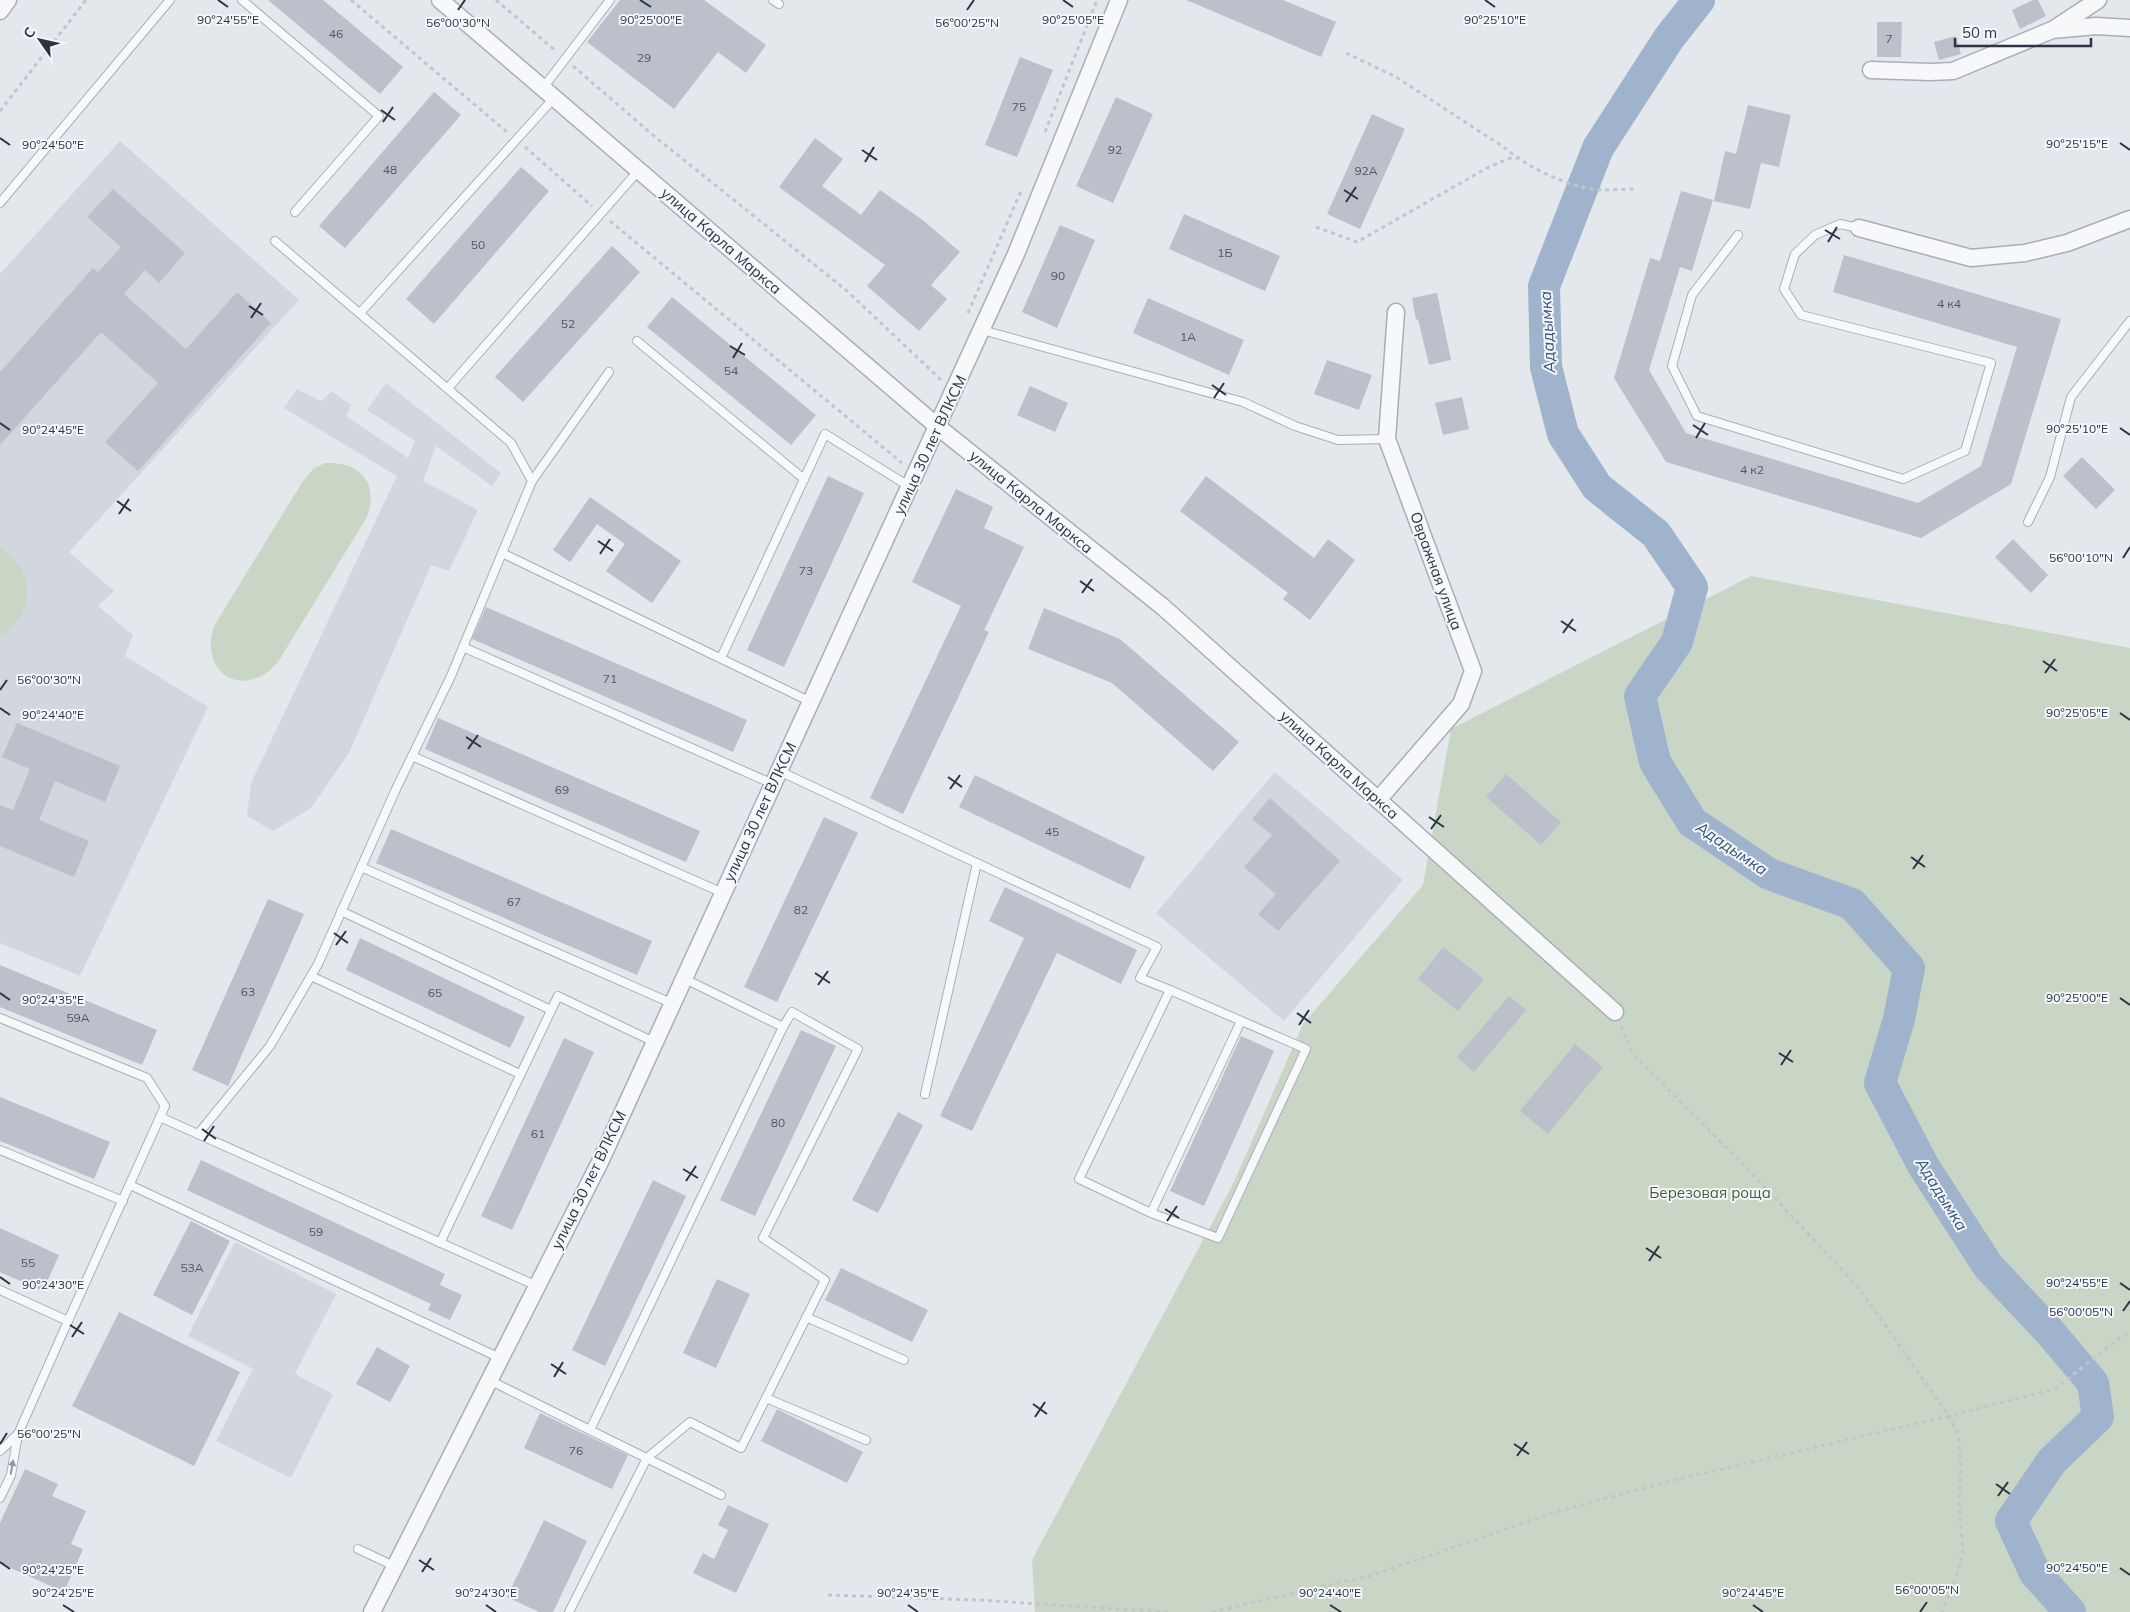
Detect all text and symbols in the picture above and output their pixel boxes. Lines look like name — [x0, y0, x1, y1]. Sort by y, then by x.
text: 90°24'55"E — [197, 12, 259, 27]
text: 90°25'00"E — [620, 12, 682, 27]
text: 90°25'05"E — [1042, 12, 1104, 27]
text: 90°25'10"E — [1464, 12, 1526, 27]
north arrow — [15, 15, 65, 65]
text: 56°00'30"N — [426, 15, 490, 30]
text: 56°00'25"N — [935, 15, 999, 30]
scale bar — [1955, 15, 2091, 47]
text: 50 m — [1962, 23, 1997, 42]
text: С — [19, 24, 39, 42]
house number: 46 — [329, 26, 343, 41]
house number: 7 — [1885, 31, 1893, 46]
house number: 29 — [637, 50, 651, 65]
house number: 75 — [1012, 99, 1026, 114]
text: 90°25'15"E — [2046, 136, 2108, 151]
text: 90°24'50"E — [22, 137, 84, 152]
house number: 92 — [1108, 142, 1122, 157]
house number: 48 — [383, 162, 397, 177]
house number: 92А — [1354, 163, 1378, 178]
street label: улица Карла Маркса — [657, 183, 785, 298]
house number: 50 — [471, 237, 485, 252]
house number: 1Б — [1217, 245, 1233, 260]
house number: 90 — [1051, 268, 1065, 283]
water label: Ададымка — [1535, 290, 1559, 374]
house number: 4 к4 — [1937, 296, 1961, 311]
house number: 52 — [561, 316, 575, 331]
house number: 1А — [1180, 329, 1196, 344]
house number: 54 — [724, 363, 738, 378]
street label: улица 30 лет ВЛКСМ — [889, 372, 970, 518]
text: 90°25'10"E — [2046, 421, 2108, 436]
text: 90°24'45"E — [22, 422, 84, 437]
street label: улица Карла Маркса — [966, 446, 1097, 557]
house number: 4 к2 — [1740, 462, 1764, 477]
street label: Овражная улица — [1406, 509, 1467, 633]
text: 56°00'10"N — [2049, 550, 2113, 565]
house number: 73 — [799, 563, 813, 578]
house number: 71 — [603, 671, 617, 686]
text: 56°00'30"N — [17, 672, 81, 687]
text: 90°25'05"E — [2046, 705, 2108, 720]
street label: улица Карла Маркса — [1276, 706, 1403, 823]
text: 90°24'40"E — [22, 707, 84, 722]
street label: улица 30 лет ВЛКСМ — [719, 739, 800, 885]
house number: 69 — [555, 782, 569, 797]
water label: Ададымка — [1692, 816, 1772, 879]
house number: 45 — [1045, 824, 1059, 839]
house number: 67 — [507, 894, 521, 909]
house number: 82 — [794, 902, 808, 917]
house number: 63 — [241, 984, 255, 999]
house number: 65 — [428, 985, 442, 1000]
text: 90°25'00"E — [2046, 990, 2108, 1005]
text: 90°24'35"E — [22, 992, 84, 1007]
house number: 59А — [66, 1010, 90, 1025]
street label: улица 30 лет ВЛКСМ — [547, 1107, 630, 1252]
house number: 80 — [771, 1115, 785, 1130]
house number: 61 — [531, 1126, 545, 1141]
water label: Ададымка — [1911, 1153, 1972, 1234]
park label: Березовая роща — [1649, 1183, 1771, 1202]
house number: 59 — [309, 1224, 323, 1239]
house number: 55 — [21, 1255, 35, 1270]
house number: 53А — [180, 1260, 204, 1275]
text: 90°24'55"E — [2046, 1275, 2108, 1290]
text: 90°24'30"E — [22, 1277, 84, 1292]
text: 56°00'05"N — [2049, 1304, 2113, 1319]
text: 56°00'25"N — [17, 1426, 81, 1441]
house number: 76 — [569, 1443, 583, 1458]
one-way arrow — [9, 1459, 17, 1475]
text: 90°24'50"E — [2046, 1560, 2108, 1575]
text: 90°24'25"E — [22, 1562, 84, 1577]
text: 56°00'05"N — [1895, 1582, 1959, 1597]
text: 90°24'25"E — [32, 1585, 94, 1600]
text: 90°24'30"E — [455, 1585, 517, 1600]
text: 90°24'35"E — [877, 1585, 939, 1600]
text: 90°24'40"E — [1299, 1585, 1361, 1600]
text: 90°24'45"E — [1722, 1585, 1784, 1600]

